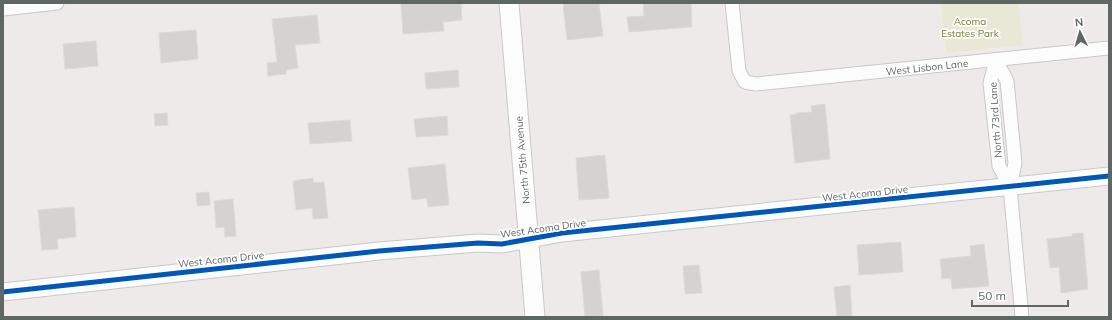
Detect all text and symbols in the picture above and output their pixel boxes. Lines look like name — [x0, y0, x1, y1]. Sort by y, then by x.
north arrow — [1060, 12, 1100, 52]
park label: Acoma Estates Park — [941, 15, 1000, 40]
text: N — [1074, 15, 1084, 29]
street label: West Lisbon Lane — [885, 57, 969, 78]
street label: North 73rd Lane — [986, 82, 1005, 158]
street label: North 75th Avenue — [512, 116, 533, 204]
street label: West Acoma Drive — [821, 183, 909, 204]
street label: West Acoma Drive — [499, 216, 587, 241]
street label: West Acoma Drive — [177, 249, 265, 270]
scale bar — [972, 282, 1068, 308]
text: 50 m — [978, 288, 1006, 303]

